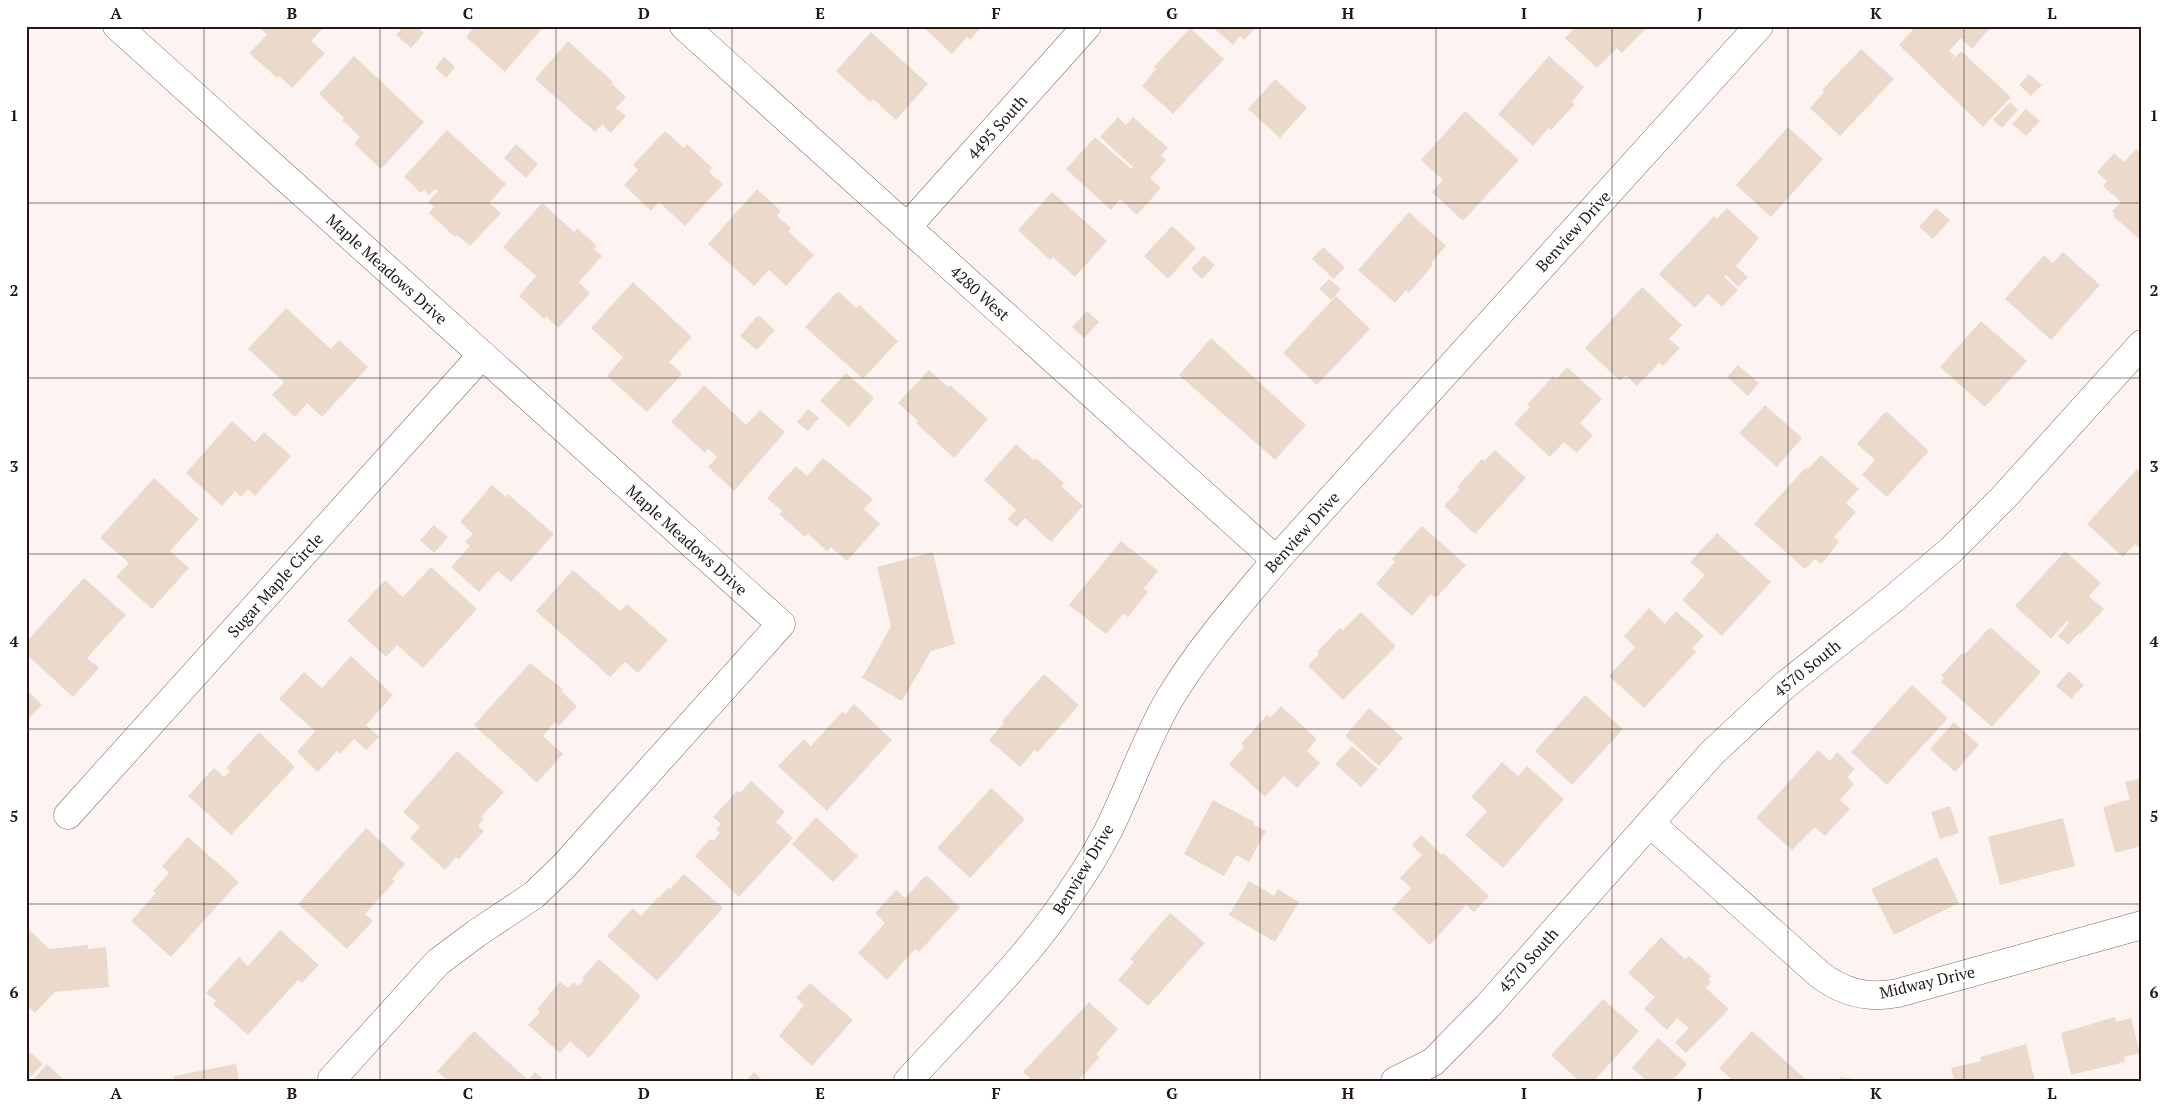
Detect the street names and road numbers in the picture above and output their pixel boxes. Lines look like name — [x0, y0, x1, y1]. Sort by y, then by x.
street label: 4495 South — [962, 89, 1032, 164]
street label: Benview Drive — [1531, 186, 1615, 276]
street label: Maple Meadows Drive — [322, 209, 452, 329]
street label: 4280 West — [946, 260, 1014, 326]
street label: Maple Meadows Drive — [622, 480, 752, 600]
street label: Benview Drive — [1260, 487, 1344, 577]
street label: Sugar Maple Circle — [222, 528, 328, 642]
street label: 4570 South — [1769, 634, 1845, 702]
street label: Benview Drive — [1047, 820, 1119, 918]
street label: 4570 South — [1493, 922, 1563, 997]
street label: Midway Drive — [1877, 960, 1977, 1004]

